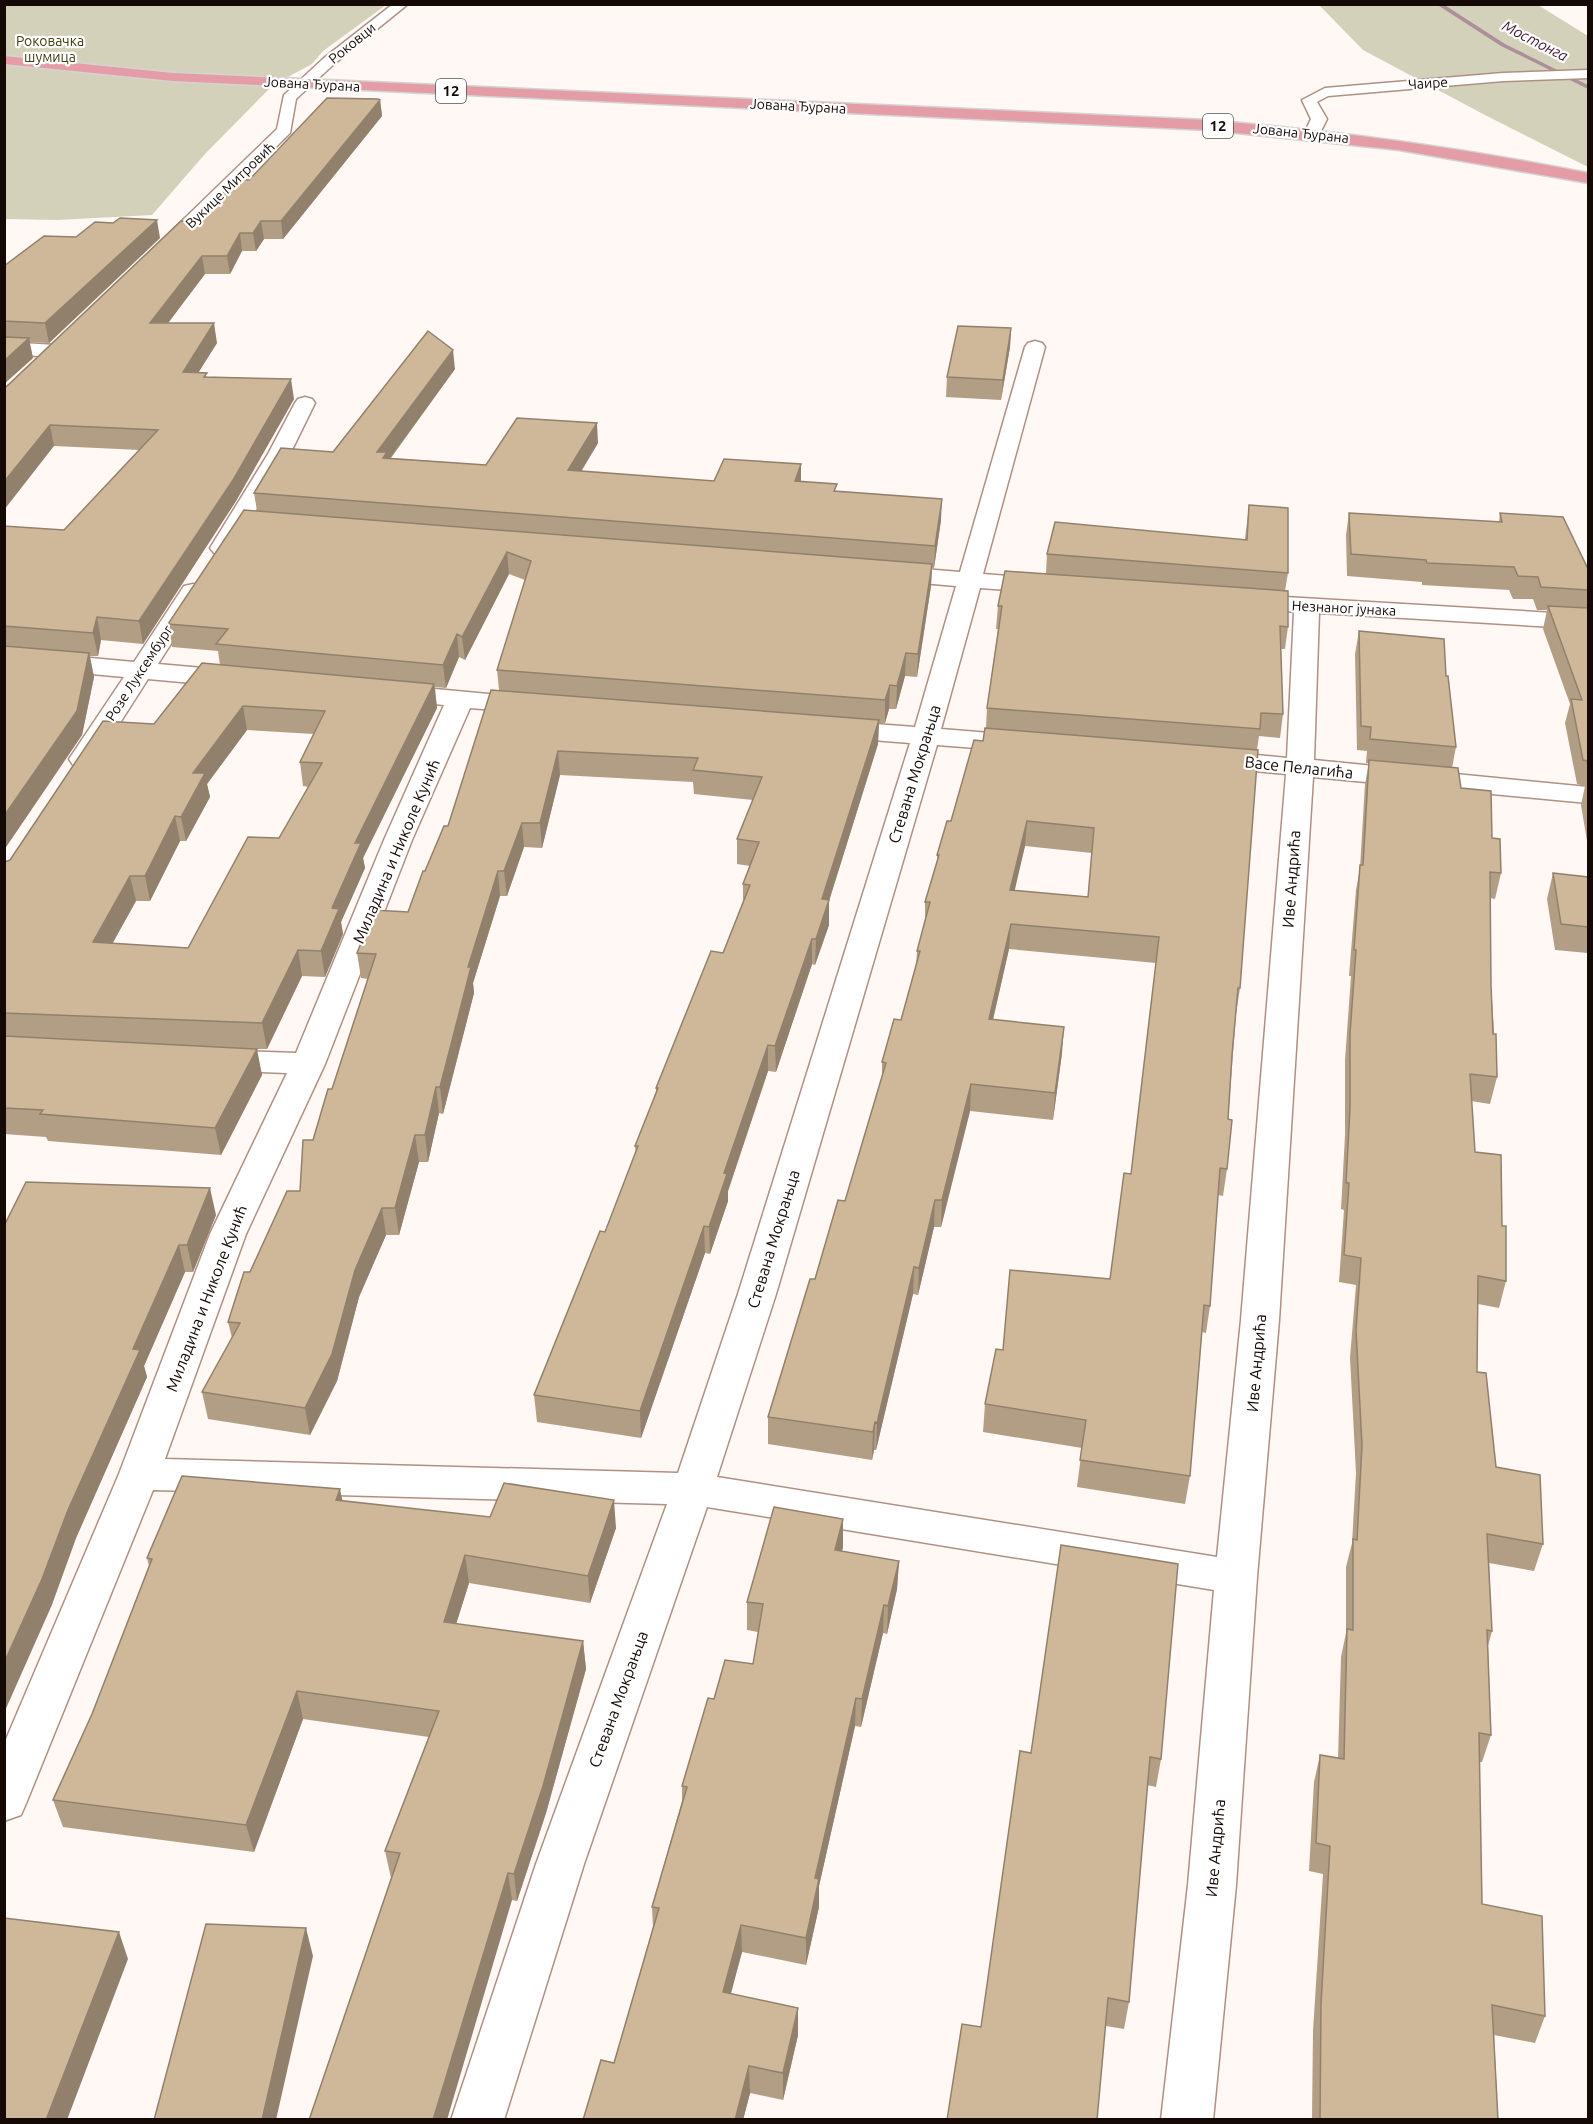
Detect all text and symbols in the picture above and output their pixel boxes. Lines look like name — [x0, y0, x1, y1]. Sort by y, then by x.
water label: Мостонга — [1500, 17, 1571, 64]
street label: Роковци — [325, 19, 379, 67]
park label: Роковачка шумица — [16, 33, 84, 65]
street label: Јована Ђурана — [263, 73, 361, 95]
street label: Чаире — [1407, 74, 1449, 92]
road number: 12 — [436, 79, 466, 103]
street label: Јована Ђурана — [749, 95, 847, 117]
road number: 12 — [1203, 114, 1233, 138]
street label: Јована Ђурана — [1252, 120, 1350, 146]
street label: Вукице Митровић — [182, 139, 278, 231]
street label: Незнаног јунака — [1291, 597, 1397, 619]
street label: Розе Луксембург — [102, 622, 176, 724]
street label: Стевана Мокрањца — [884, 703, 944, 845]
street label: Васе Пелагића — [1244, 752, 1354, 782]
street label: Миладина и Николе Кунић — [349, 756, 443, 946]
street label: Иве Андрића — [1279, 829, 1303, 929]
street label: Стевана Мокрањца — [743, 1168, 803, 1310]
street label: Миладина и Николе Кунић — [162, 1202, 250, 1394]
street label: Иве Андрића — [1243, 1313, 1269, 1413]
street label: Стевана Мокрањца — [585, 1628, 651, 1770]
street label: Иве Андрића — [1202, 1798, 1228, 1898]

